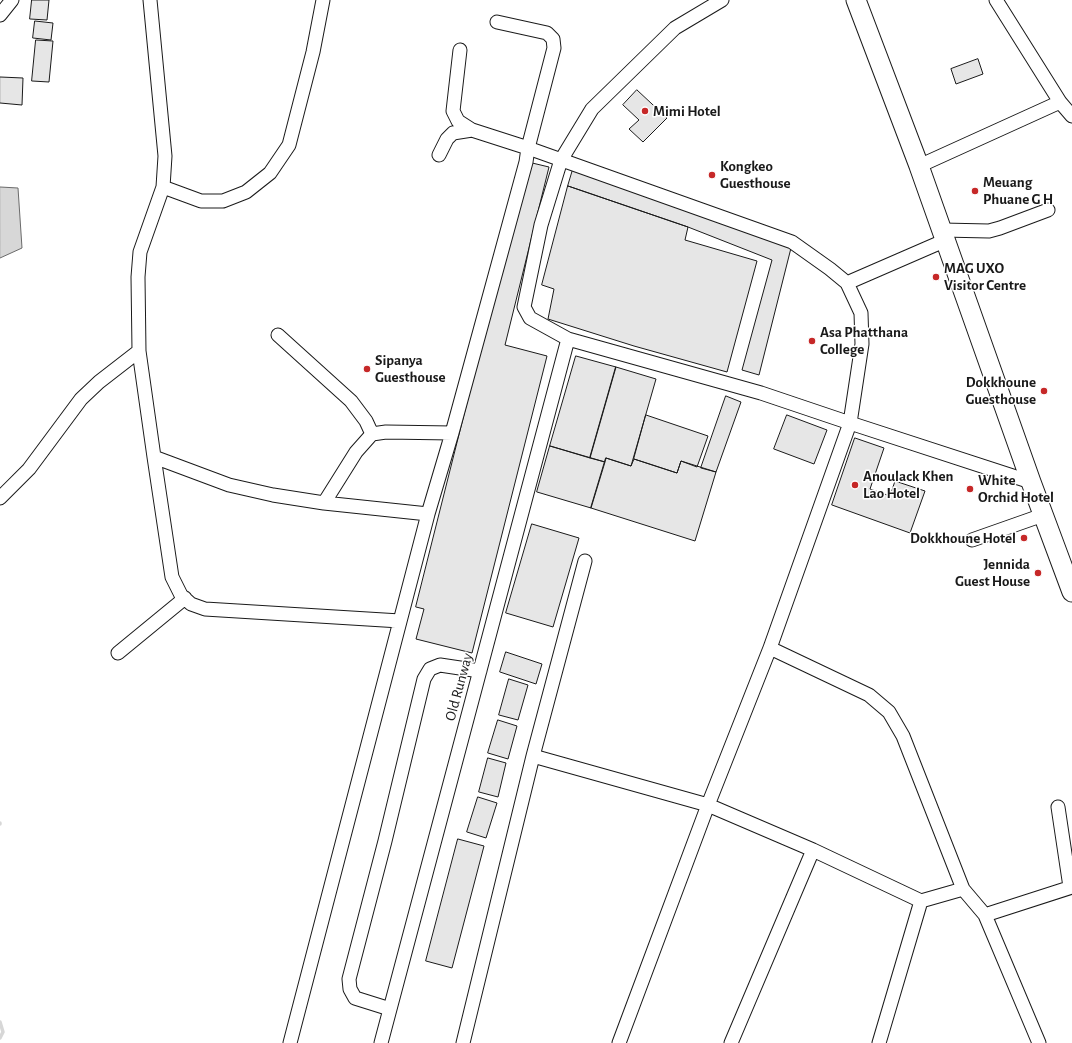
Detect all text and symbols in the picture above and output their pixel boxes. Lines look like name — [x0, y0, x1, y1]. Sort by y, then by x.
place label: Mimi Hotel — [653, 102, 721, 120]
marker: Mimi Hotel — [640, 106, 650, 116]
place label: Kongkeo Guesthouse — [720, 157, 791, 192]
marker: Kongkeo Guesthouse — [707, 170, 717, 180]
place label: Meuang Phuane G H — [983, 173, 1053, 208]
marker: Meuang Phuane G H — [970, 186, 980, 196]
place label: MAG UXO Visitor Centre — [944, 259, 1026, 294]
marker: MAG UXO Visitor Centre — [931, 272, 941, 282]
place label: Asa Phatthana College — [820, 323, 908, 358]
marker: Asa Phatthana College — [807, 336, 817, 346]
place label: Sipanya Guesthouse — [375, 351, 446, 386]
marker: Sipanya Guesthouse — [362, 364, 372, 374]
place label: Dokkhoune Guesthouse — [965, 373, 1036, 408]
marker: Dokkhoune Guesthouse — [1039, 386, 1049, 396]
place label: Anoulack Khen Lao Hotel — [863, 467, 953, 502]
place label: White Orchid Hotel — [978, 471, 1054, 506]
marker: Anoulack Khen Lao Hotel — [850, 480, 860, 490]
marker: White Orchid Hotel — [965, 484, 975, 494]
place label: Dokkhoune Hotel — [910, 529, 1016, 547]
marker: Dokkhoune Hotel — [1019, 533, 1029, 543]
place label: Jennida Guest House — [955, 555, 1030, 590]
marker: Jennida Guest House — [1033, 568, 1043, 578]
street label: Old Runway — [441, 651, 477, 723]

